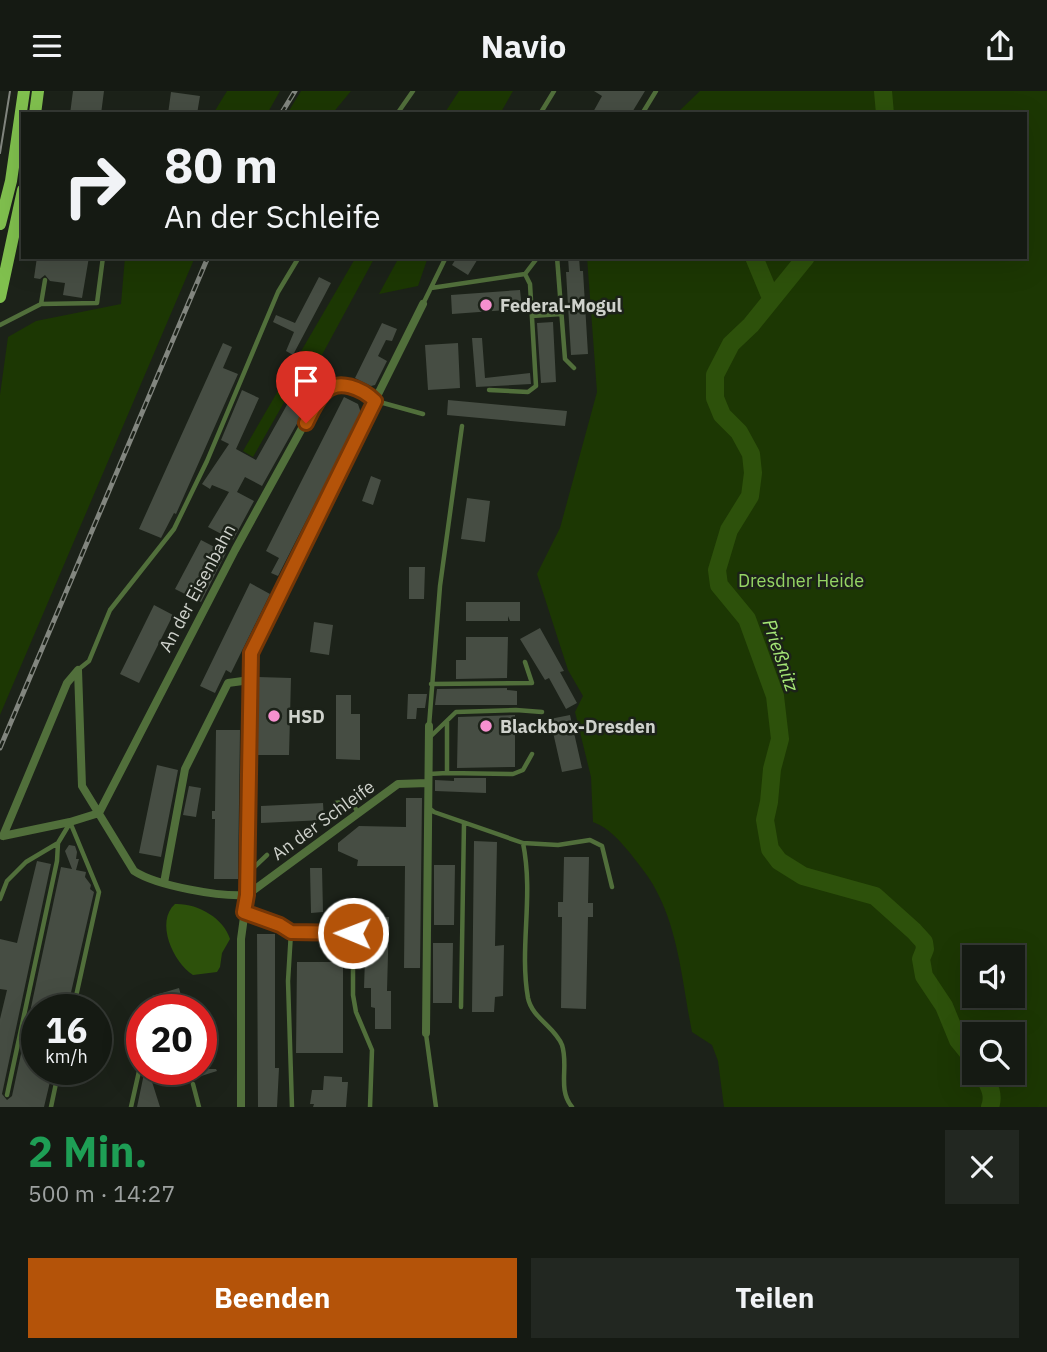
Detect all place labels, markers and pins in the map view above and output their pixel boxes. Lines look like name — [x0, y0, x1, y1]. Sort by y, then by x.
place label: Federal-Mogul — [500, 294, 622, 317]
marker: Federal-Mogul — [478, 297, 494, 313]
pin — [276, 351, 336, 423]
place label: HSD — [288, 705, 325, 728]
marker: HSD — [266, 708, 282, 724]
place label: Blackbox-Dresden — [500, 715, 656, 738]
marker: Blackbox-Dresden — [478, 718, 494, 734]

